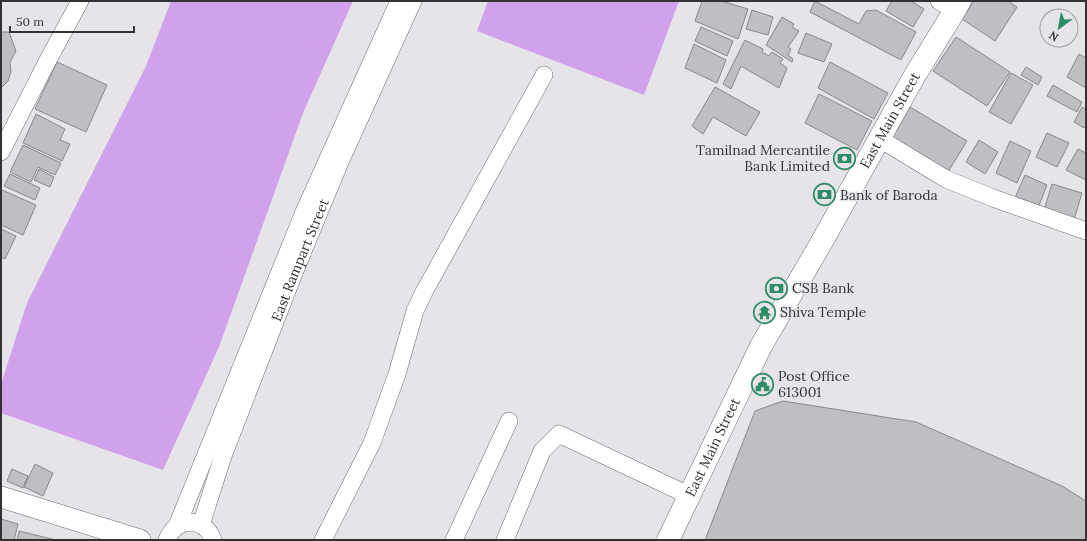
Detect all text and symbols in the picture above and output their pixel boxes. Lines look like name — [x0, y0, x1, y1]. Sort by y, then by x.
scale bar — [10, 8, 134, 34]
north arrow — [1039, 8, 1079, 48]
text: 50 m — [16, 14, 44, 29]
text: N — [1046, 28, 1061, 45]
street label: East Main Street — [856, 68, 924, 172]
place label: Tamilnad Mercantile Bank Limited — [696, 141, 830, 175]
bank icon: Tamilnad Mercantile Bank Limited — [832, 145, 858, 171]
bank icon: Bank of Baroda — [812, 182, 838, 208]
place label: Bank of Baroda — [840, 186, 938, 204]
street label: East Rampart Street — [267, 195, 333, 324]
bank icon: CSB Bank — [764, 275, 790, 301]
place label: CSB Bank — [792, 279, 855, 297]
temple icon: Shiva Temple — [751, 299, 777, 325]
place label: Shiva Temple — [780, 303, 867, 321]
place label: Post Office 613001 — [778, 367, 850, 401]
public building icon: Post Office 613001 — [749, 371, 775, 397]
street label: East Main Street — [681, 394, 744, 499]

